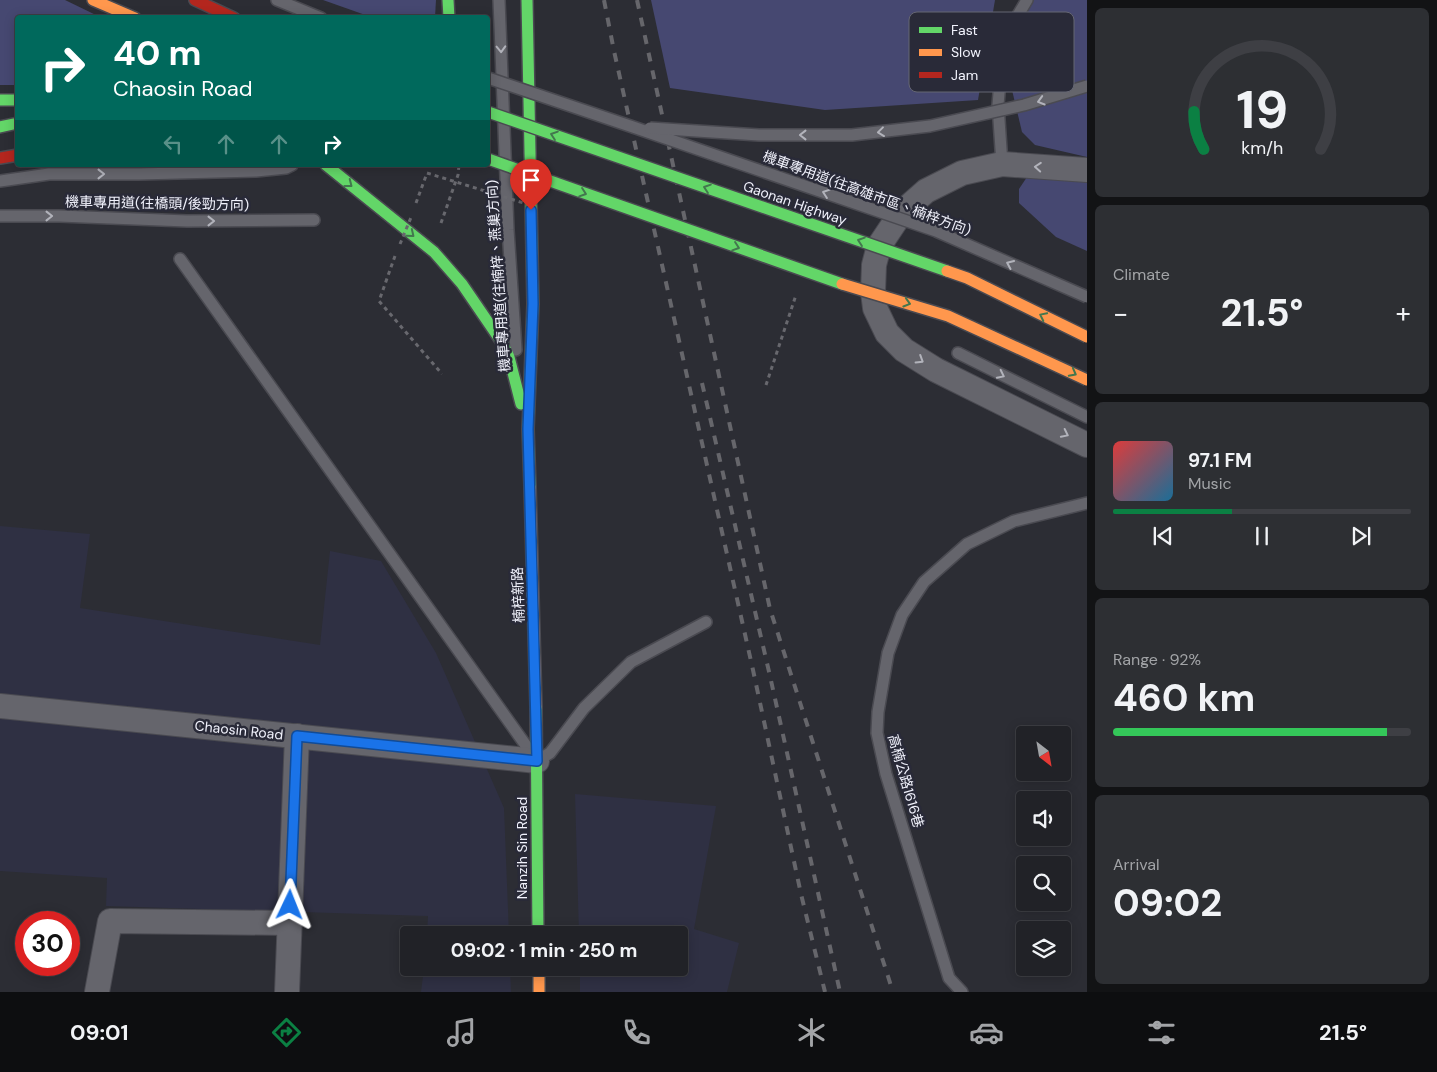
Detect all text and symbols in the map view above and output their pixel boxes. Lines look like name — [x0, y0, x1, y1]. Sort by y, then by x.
legend — [909, 12, 1074, 92]
text: Fast — [951, 21, 978, 39]
text: 40 m — [113, 30, 202, 76]
icon: right — [30, 35, 95, 100]
text: Slow — [951, 43, 981, 61]
one-way arrow — [496, 45, 506, 53]
text: Jam — [951, 66, 978, 84]
text: Chaosin Road — [113, 74, 252, 103]
text: 19 — [1236, 76, 1288, 144]
one-way arrow — [1037, 95, 1045, 105]
one-way arrow — [877, 126, 885, 137]
icon: left — [159, 130, 187, 158]
icon: ahead — [212, 130, 240, 158]
icon: ahead — [265, 130, 293, 158]
icon: right — [318, 130, 346, 158]
one-way arrow — [799, 130, 806, 140]
one-way arrow — [550, 131, 558, 141]
text: km/h — [1241, 136, 1283, 160]
street label: 機車專用道(往高雄市區、楠梓方向) — [760, 147, 974, 239]
pin — [510, 159, 552, 210]
one-way arrow — [1034, 161, 1042, 172]
icon: arrive — [517, 166, 545, 194]
one-way arrow — [97, 169, 105, 179]
street label: Gaonan Highway — [741, 177, 849, 229]
one-way arrow — [343, 179, 352, 187]
street label: 機車專用道(往楠梓、燕巢方向) — [482, 179, 514, 373]
one-way arrow — [703, 184, 712, 194]
one-way arrow — [578, 187, 587, 197]
one-way arrow — [822, 189, 831, 199]
street label: 機車專用道(往橋頭/後勁方向) — [65, 192, 249, 214]
one-way arrow — [45, 211, 53, 221]
one-way arrow — [208, 216, 215, 226]
one-way arrow — [405, 228, 414, 236]
one-way arrow — [857, 237, 865, 247]
one-way arrow — [731, 241, 740, 251]
one-way arrow — [1006, 259, 1015, 270]
text: Climate — [1113, 264, 1170, 285]
text: 21.5° — [1221, 288, 1303, 338]
text: − — [1113, 295, 1128, 332]
text: + — [1396, 295, 1411, 332]
one-way arrow — [902, 298, 911, 308]
one-way arrow — [1039, 312, 1048, 322]
one-way arrow — [915, 354, 924, 363]
one-way arrow — [1068, 367, 1077, 377]
one-way arrow — [996, 369, 1005, 379]
one-way arrow — [1060, 428, 1069, 438]
text: 97.1 FM — [1188, 448, 1252, 473]
text: Music — [1188, 473, 1232, 494]
icon: previous — [1149, 522, 1177, 550]
icon: pause — [1248, 522, 1276, 550]
icon: next — [1347, 522, 1375, 550]
street label: 楠梓新路 — [508, 567, 528, 623]
text: Range · 92% — [1113, 649, 1201, 670]
text: 460 km — [1113, 673, 1255, 723]
street label: Chaosin Road — [194, 716, 284, 744]
north arrow — [1016, 726, 1071, 781]
map controls — [1016, 726, 1071, 976]
street label: 高楠公路1616巷 — [884, 732, 928, 830]
button: sound — [1016, 791, 1071, 846]
street label: Nanzih Sin Road — [513, 797, 531, 899]
text: Arrival — [1113, 854, 1160, 875]
button: search — [1016, 856, 1071, 911]
position arrow — [263, 878, 315, 930]
text: 09:02 — [1113, 878, 1222, 928]
speed limit sign: 30 — [15, 911, 80, 976]
button: layers — [1016, 921, 1071, 976]
text: 09:02 · 1 min · 250 m — [451, 938, 637, 963]
icon: directions — [269, 1015, 304, 1050]
icon: music — [444, 1015, 479, 1050]
icon: phone — [619, 1015, 654, 1050]
icon: climate — [794, 1015, 829, 1050]
icon: car — [969, 1015, 1004, 1050]
icon: filters — [1144, 1015, 1179, 1050]
text: 09:01 — [70, 1018, 129, 1047]
text: 21.5° — [1319, 1018, 1367, 1047]

